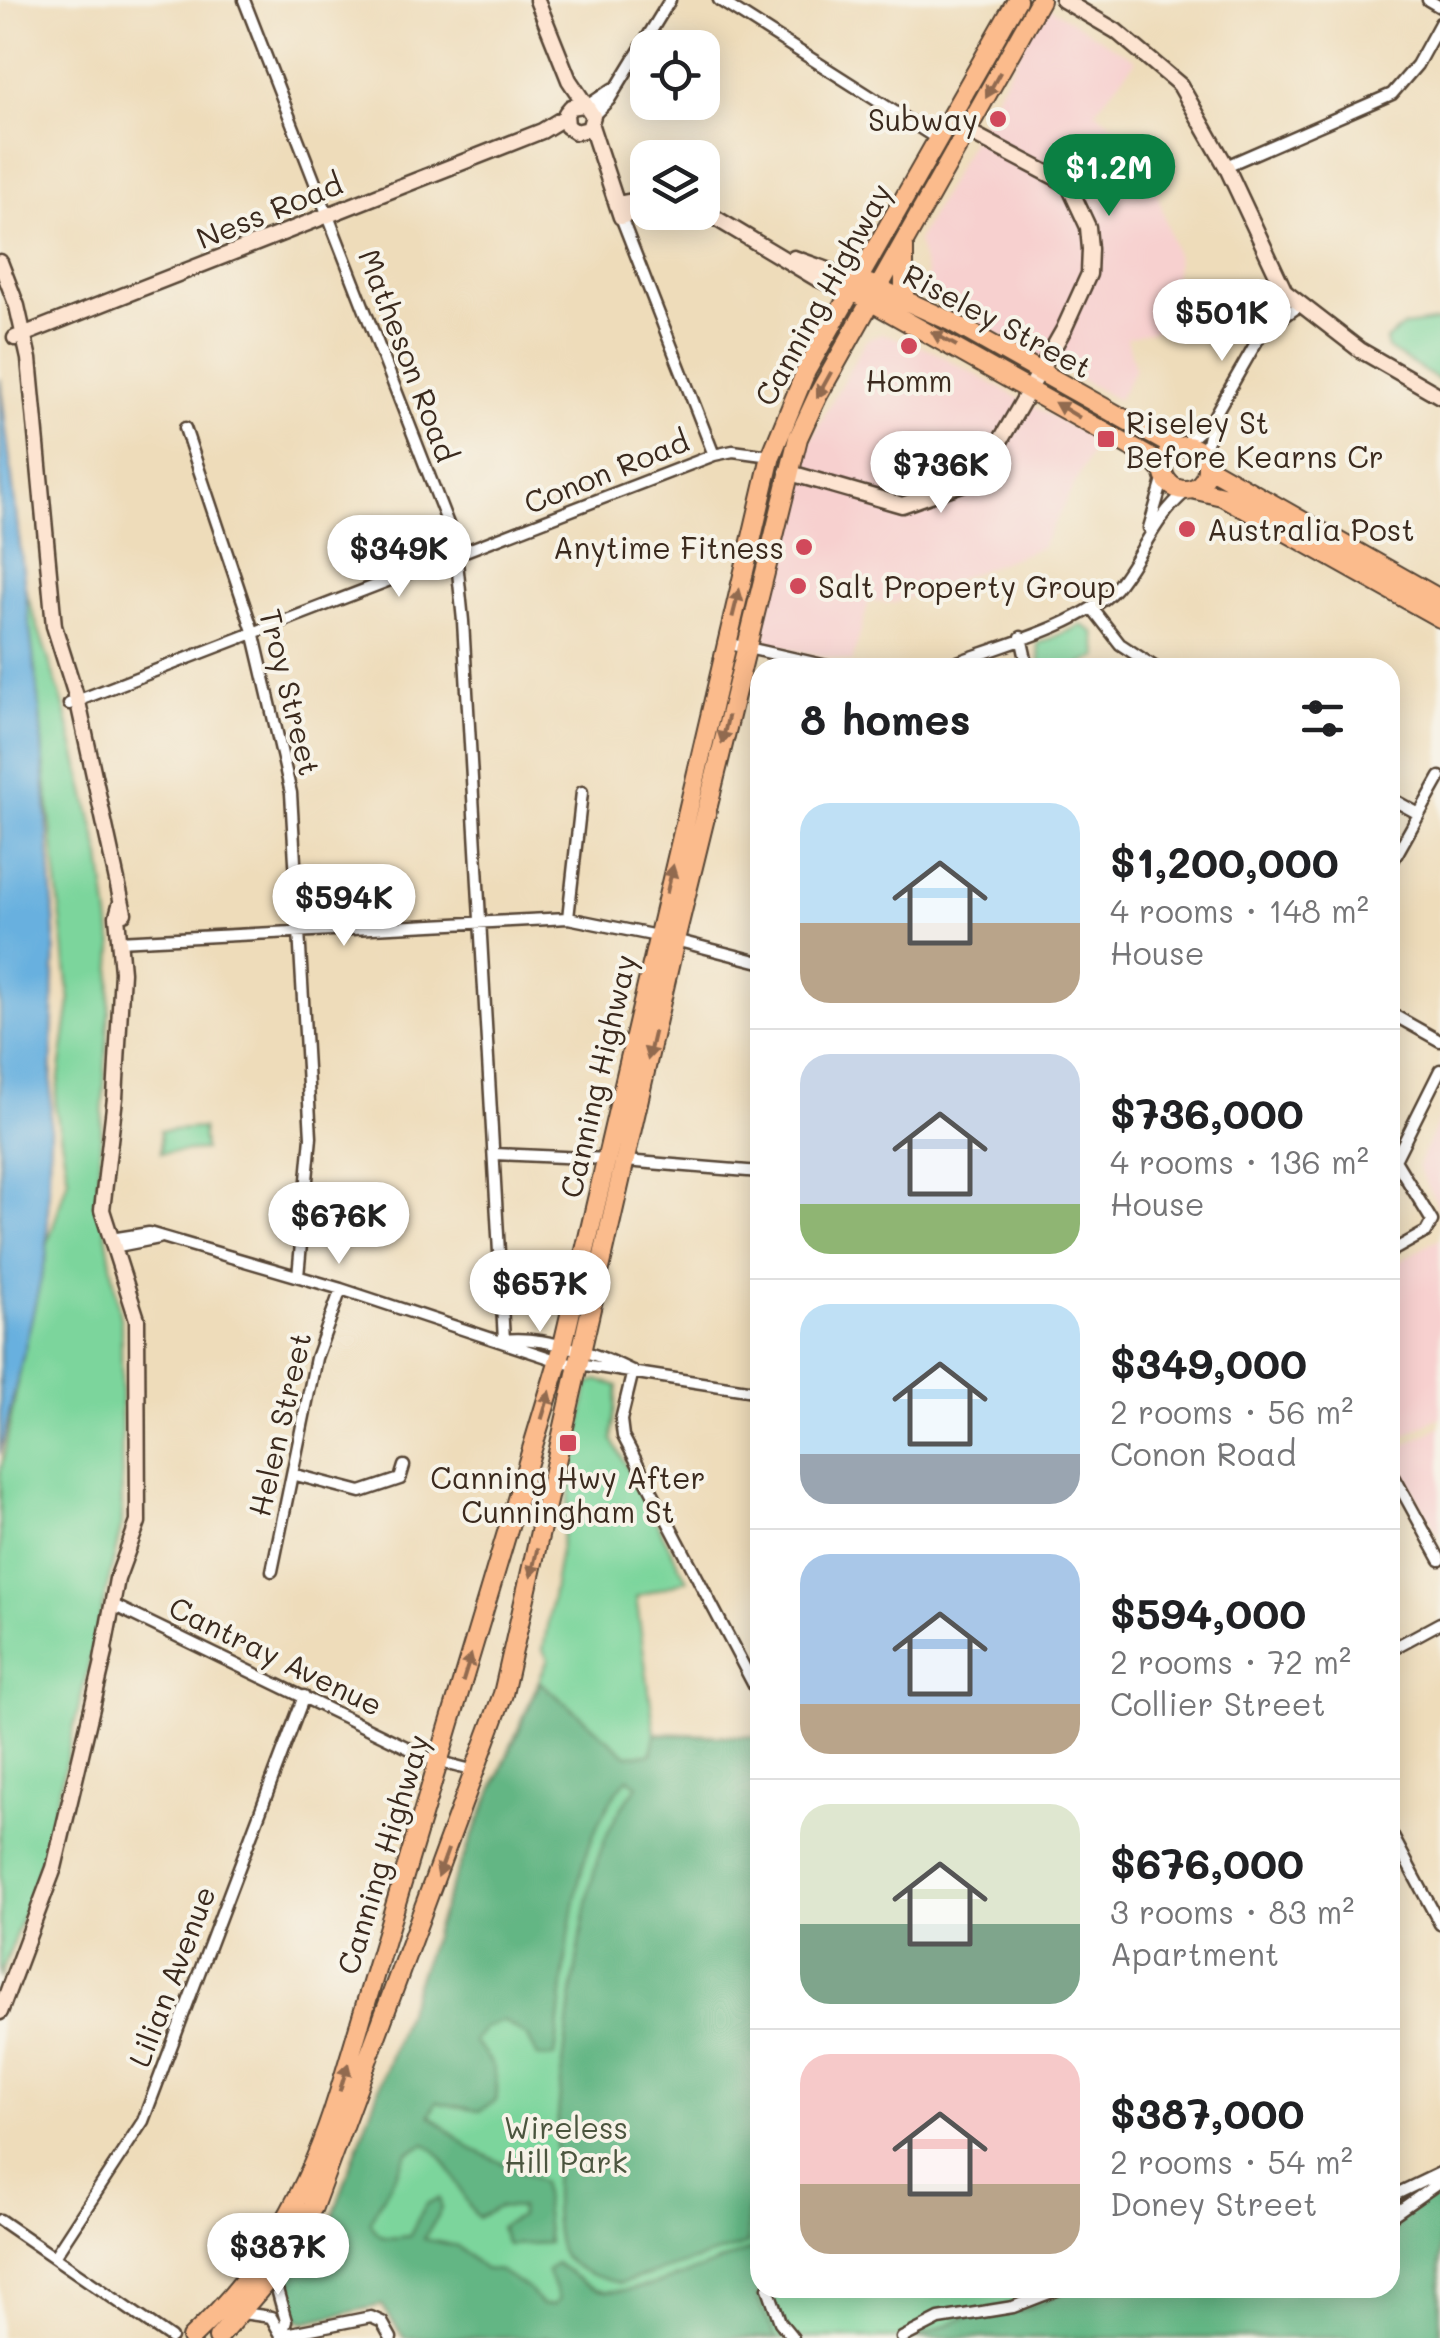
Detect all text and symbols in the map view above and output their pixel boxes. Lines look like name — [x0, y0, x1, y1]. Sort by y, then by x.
map controls — [630, 30, 720, 230]
button: locate — [630, 30, 720, 120]
one-way arrow — [984, 71, 1002, 99]
place label: Subway — [868, 99, 978, 139]
marker: Subway — [987, 108, 1009, 130]
pin: $1.2M — [1039, 134, 1179, 219]
button: layers — [630, 140, 720, 230]
text: $1.2M — [1065, 145, 1153, 187]
street label: Ness Road — [190, 163, 348, 257]
street label: Canning Highway — [744, 176, 900, 412]
street label: Matheson Road — [350, 243, 468, 467]
street label: Riseley Street — [897, 253, 1099, 387]
pin: $501K — [1152, 279, 1292, 364]
text: $501K — [1175, 290, 1269, 332]
one-way arrow — [930, 331, 958, 349]
marker: Homm — [898, 335, 920, 357]
place label: Homm — [866, 360, 953, 400]
one-way arrow — [815, 371, 833, 399]
one-way arrow — [1053, 402, 1081, 419]
place label: Riseley St Before Kearns Cr — [1126, 402, 1384, 476]
street label: Conon Road — [518, 420, 694, 522]
marker: Riseley St Before Kearns Cr — [1095, 428, 1117, 450]
pin: $736K — [871, 431, 1011, 516]
text: $736K — [892, 442, 990, 484]
place label: Australia Post — [1207, 509, 1415, 549]
pin: $349K — [329, 515, 469, 600]
marker: Australia Post — [1176, 518, 1198, 540]
text: $349K — [349, 526, 449, 568]
place label: Anytime Fitness — [553, 527, 784, 567]
marker: Anytime Fitness — [793, 536, 815, 558]
place label: Salt Property Group — [818, 566, 1116, 606]
marker: Salt Property Group — [787, 575, 809, 597]
one-way arrow — [729, 587, 744, 618]
street label: Troy Street — [251, 605, 331, 779]
text: 8 homes — [800, 691, 971, 746]
icon: filters — [1295, 691, 1350, 746]
one-way arrow — [717, 715, 732, 746]
text: $1,200,000 — [1110, 834, 1339, 889]
icon: home — [880, 843, 1000, 963]
one-way arrow — [663, 863, 678, 894]
pin: $594K — [274, 864, 414, 949]
text: $594K — [294, 875, 394, 917]
text: 4 rooms · 148 m² — [1110, 889, 1369, 931]
text: House — [1110, 931, 1205, 973]
street label: Canning Highway — [550, 950, 644, 1202]
one-way arrow — [643, 1031, 658, 1062]
text: $736,000 — [1110, 1085, 1304, 1140]
icon: home — [880, 1094, 1000, 1214]
text: 4 rooms · 136 m² — [1110, 1140, 1369, 1182]
pin: $676K — [269, 1182, 409, 1267]
text: House — [1110, 1182, 1205, 1224]
text: $676K — [290, 1193, 388, 1235]
pin: $657K — [470, 1250, 610, 1335]
text: $657K — [492, 1261, 588, 1303]
street label: Helen Street — [238, 1328, 320, 1520]
text: $349,000 — [1110, 1335, 1307, 1390]
icon: home — [880, 1344, 1000, 1464]
one-way arrow — [539, 1389, 554, 1420]
text: 2 rooms · 56 m² — [1110, 1390, 1353, 1432]
marker: Canning Hwy After Cunningham St — [557, 1432, 579, 1454]
text: Conon Road — [1110, 1432, 1296, 1474]
place label: Canning Hwy After Cunningham St — [430, 1457, 706, 1531]
one-way arrow — [526, 1548, 541, 1579]
text: $594,000 — [1110, 1585, 1306, 1640]
street label: Cantray Avenue — [163, 1586, 389, 1724]
icon: home — [880, 1594, 1000, 1714]
text: 2 rooms · 72 m² — [1110, 1640, 1351, 1682]
one-way arrow — [460, 1652, 475, 1683]
text: Collier Street — [1110, 1682, 1326, 1724]
street label: Canning Highway — [327, 1729, 437, 1979]
text: $676,000 — [1110, 1835, 1304, 1890]
icon: home — [880, 1844, 1000, 1964]
one-way arrow — [435, 1848, 450, 1878]
street label: Lilian Avenue — [118, 1880, 224, 2072]
text: 3 rooms · 83 m² — [1110, 1890, 1354, 1932]
text: Apartment — [1110, 1932, 1279, 1974]
one-way arrow — [337, 2062, 352, 2092]
text: $387,000 — [1110, 2085, 1305, 2140]
icon: home — [880, 2094, 1000, 2214]
park label: Wireless Hill Park — [504, 2107, 628, 2181]
text: 2 rooms · 54 m² — [1110, 2140, 1353, 2182]
text: Doney Street — [1110, 2182, 1317, 2224]
pin: $387K — [208, 2213, 348, 2298]
text: $387K — [229, 2224, 327, 2266]

